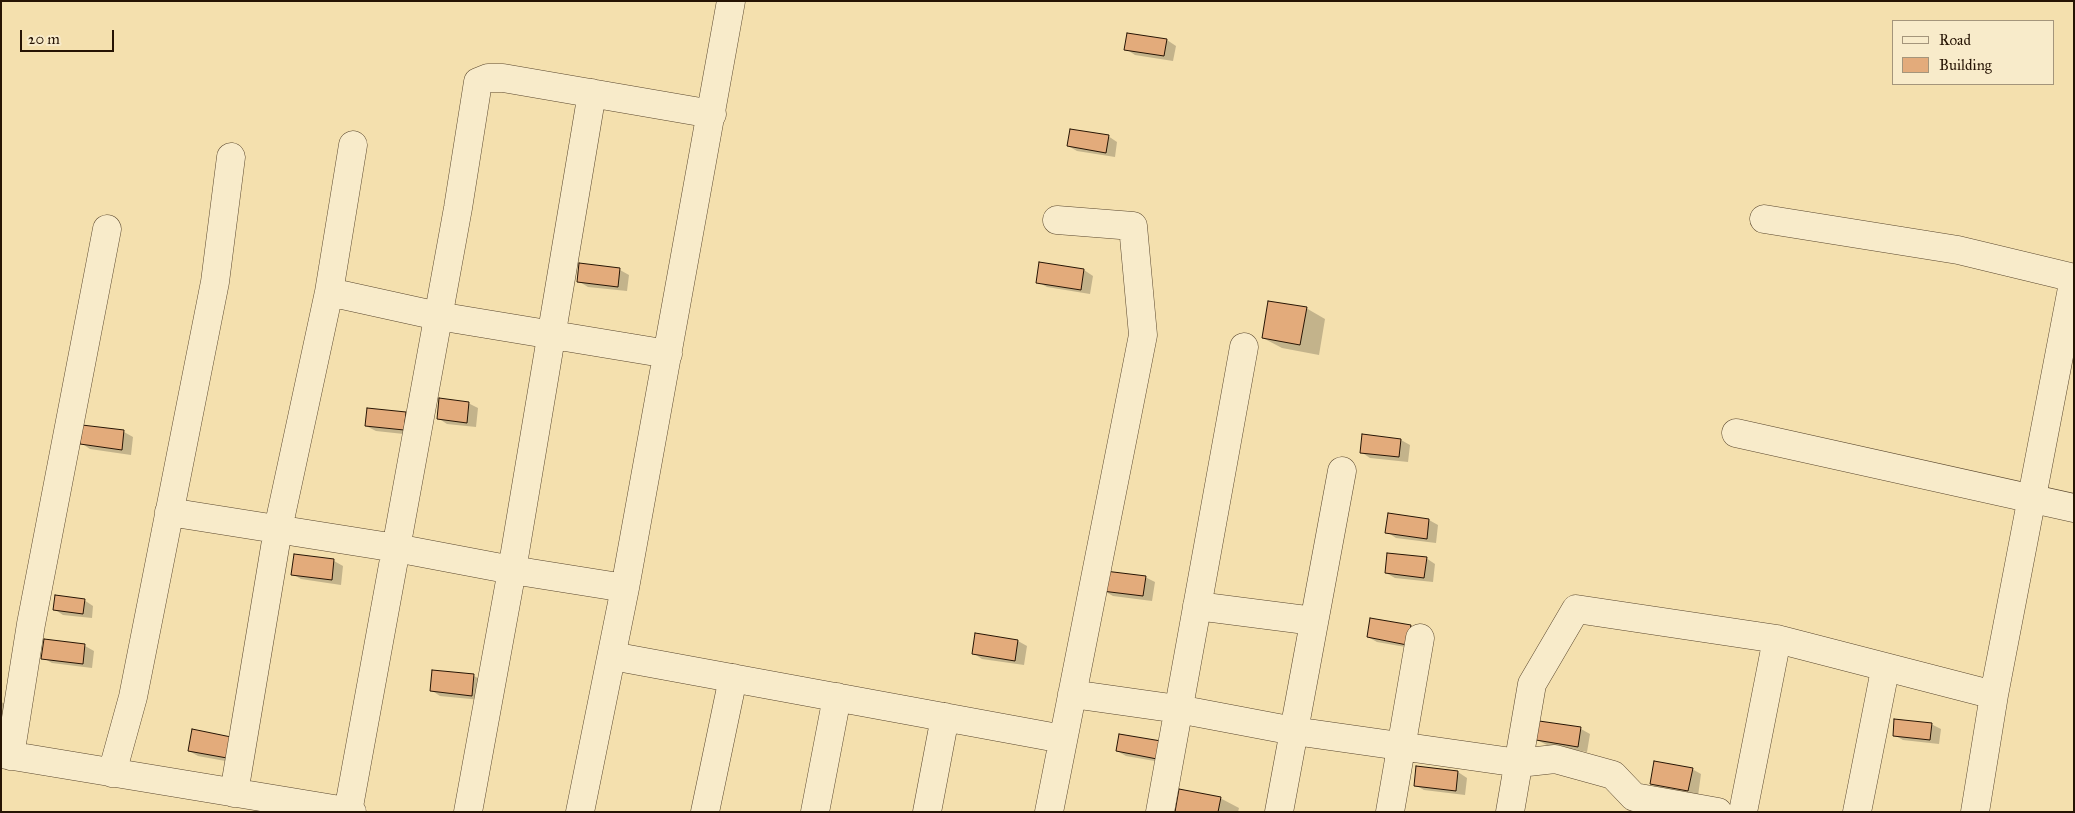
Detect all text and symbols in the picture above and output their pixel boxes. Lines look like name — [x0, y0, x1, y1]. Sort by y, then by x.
scale bar — [22, 20, 116, 52]
legend — [1892, 20, 2055, 85]
text: 20 m — [28, 30, 60, 48]
text: Road — [1939, 31, 1971, 49]
text: Building — [1939, 56, 1992, 74]

